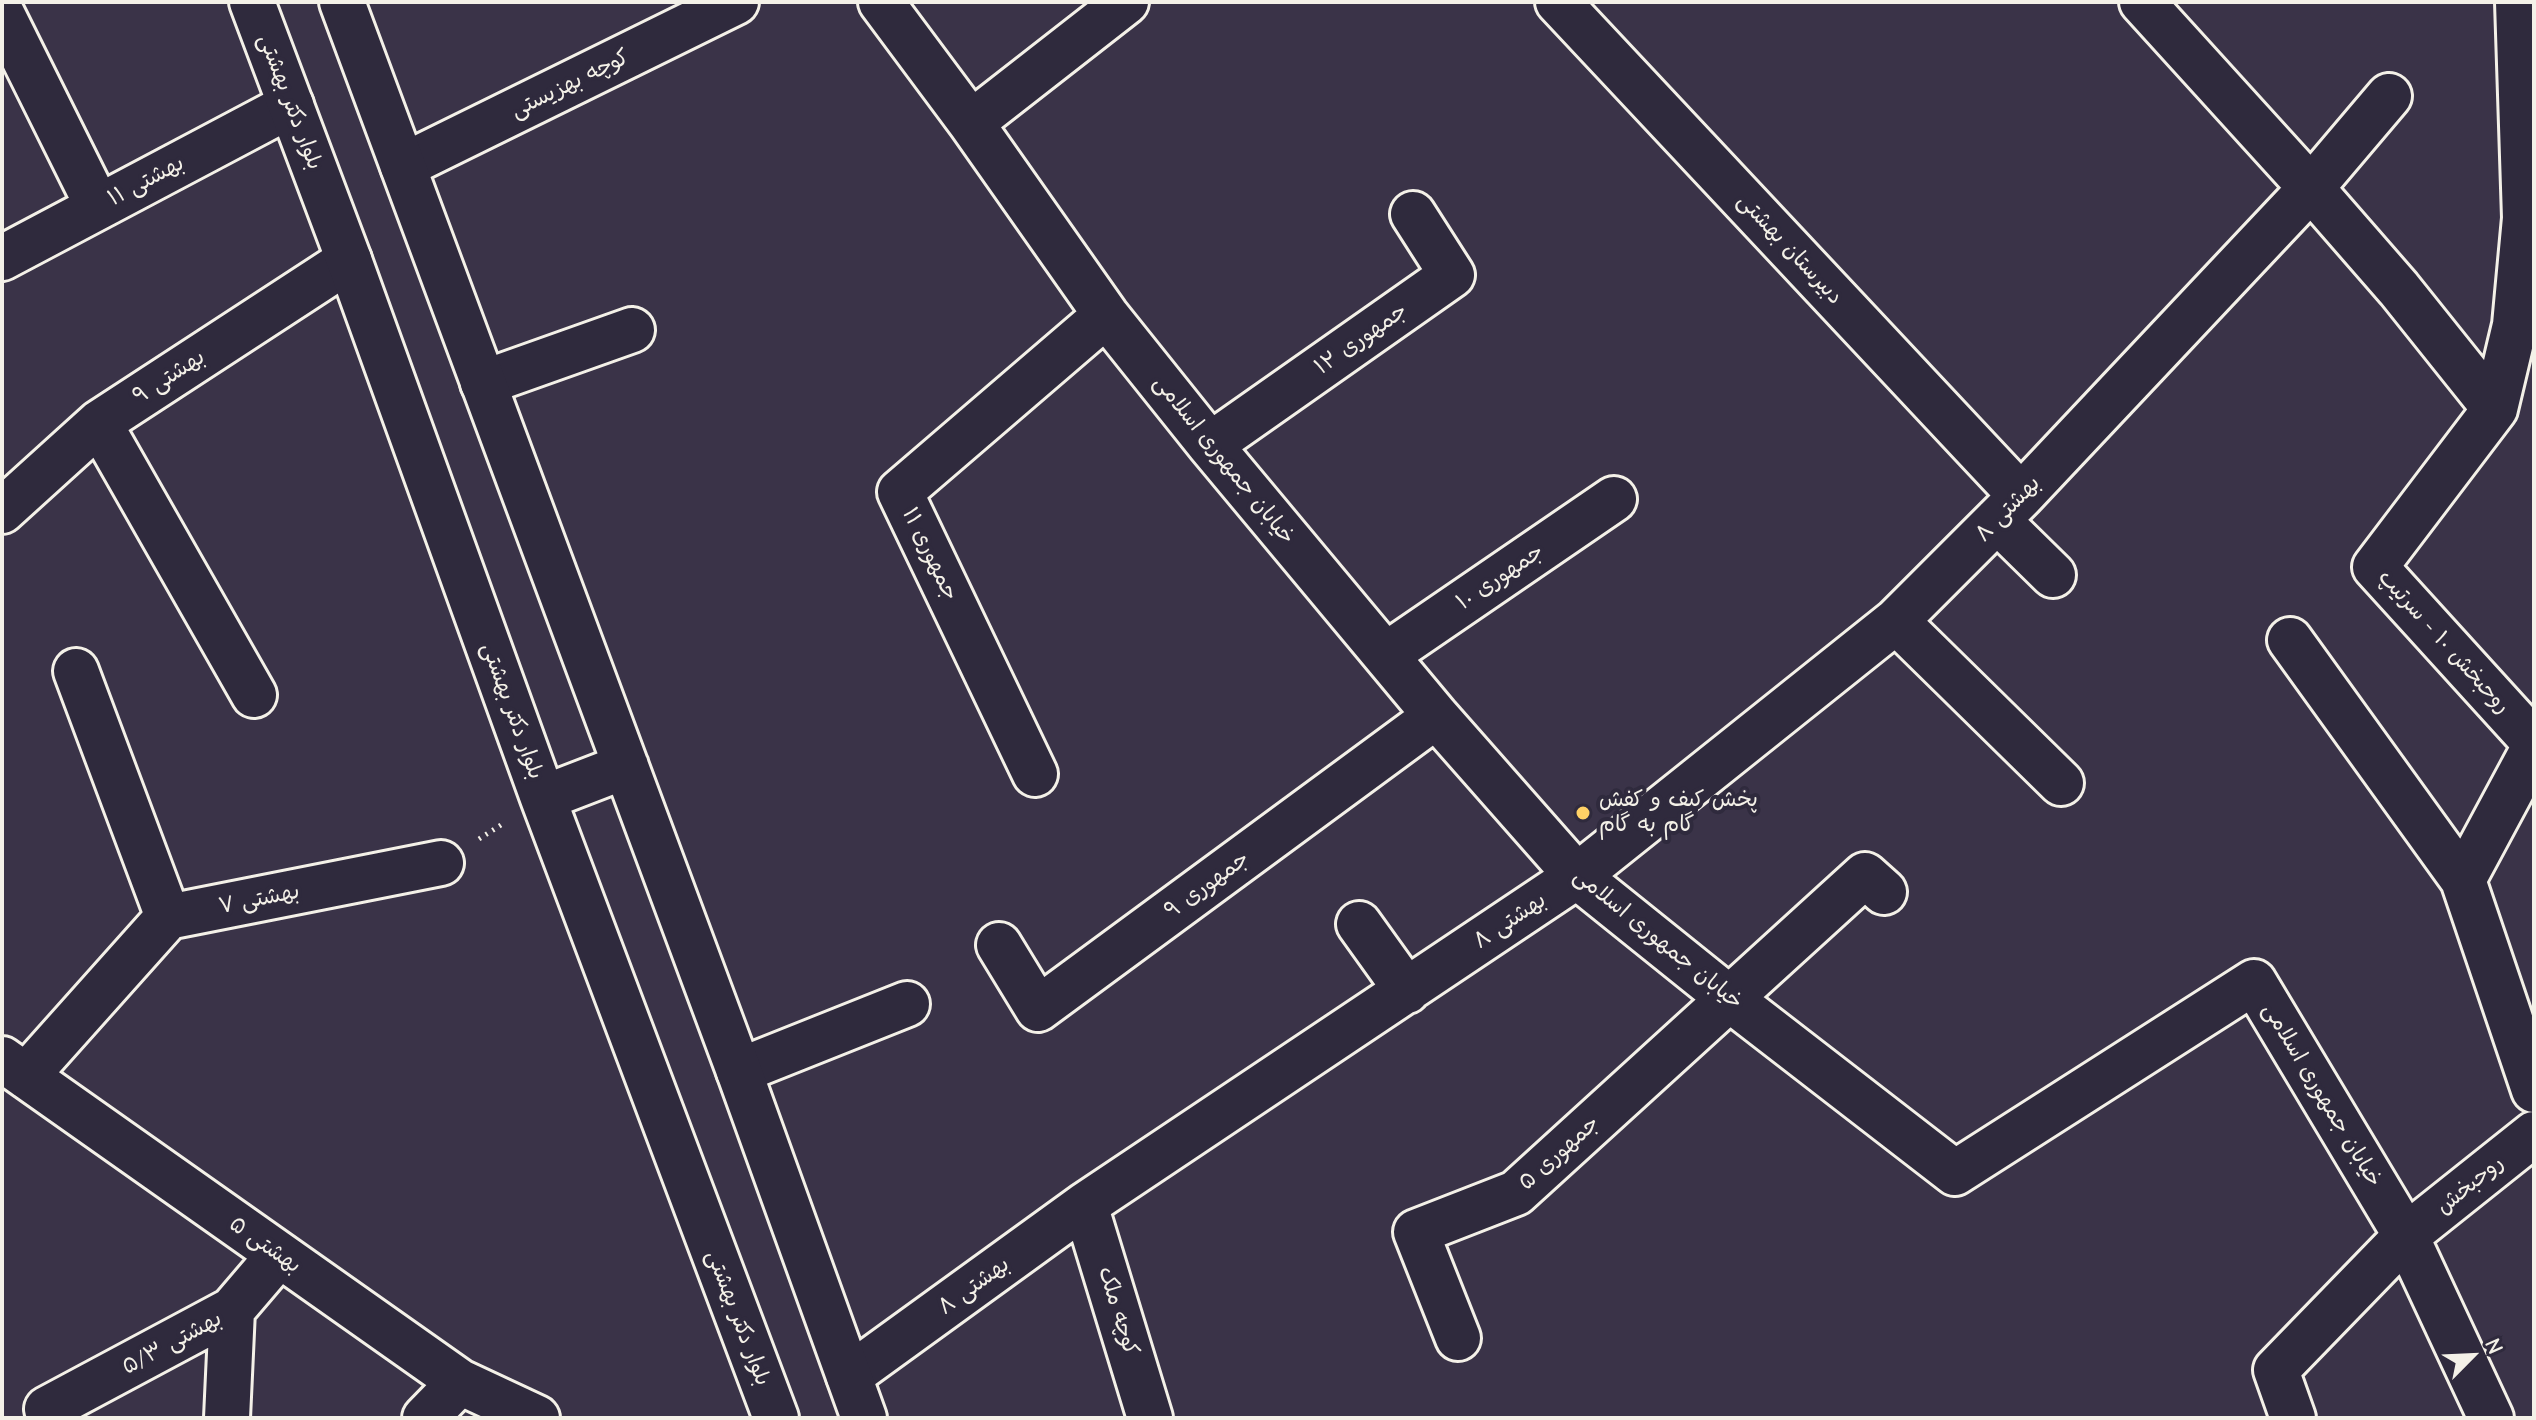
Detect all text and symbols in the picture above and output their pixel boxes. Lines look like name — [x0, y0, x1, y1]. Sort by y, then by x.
street label: بلوار دکتر بهشتی — [252, 30, 328, 174]
street label: کوچه بهزیستی — [507, 44, 633, 124]
street label: بهشتی ۱۱ — [103, 150, 189, 212]
street label: دبیرستان بهشتی — [1732, 188, 1848, 310]
street label: جمهوری ۱۲ — [1310, 298, 1412, 380]
street label: بهشتی ۹ — [128, 344, 210, 410]
street label: خیابان جمهوری اسلامی — [1148, 370, 1300, 550]
street label: بهشتی ۸ — [1970, 470, 2046, 548]
street label: جمهوری ۱۱ — [896, 503, 964, 605]
street label: جمهوری ۱۰ — [1451, 538, 1549, 616]
street label: روحبخش ۱۰ - سرتیپ — [2372, 564, 2516, 720]
street label: بلوار دکتر بهشتی — [475, 639, 549, 783]
place label: پخش کیف و کفش گام به گام — [1599, 787, 1758, 838]
marker: پخش کیف و کفش گام به گام — [1574, 804, 1592, 822]
street label: جمهوری ۹ — [1160, 846, 1254, 924]
street label: خیابان جمهوری اسلامی — [1568, 863, 1748, 1015]
street label: بهشتی ۷ — [216, 878, 302, 920]
street label: بهشتی ۸ — [1469, 887, 1551, 955]
street label: خیابان جمهوری اسلامی — [2257, 998, 2387, 1192]
street label: جمهوری ۵ — [1513, 1110, 1605, 1196]
street label: روحبخش — [2431, 1150, 2509, 1220]
street label: بهشتی ۵ — [224, 1211, 306, 1279]
street label: بلوار دکتر بهشتی — [700, 1246, 776, 1390]
street label: بهشتی ۸ — [933, 1251, 1015, 1321]
street label: کوچه ملک — [1092, 1263, 1144, 1359]
street label: بهشتی ۵/۳ — [118, 1306, 226, 1380]
north arrow — [2432, 1316, 2512, 1396]
text: N — [2479, 1334, 2509, 1358]

